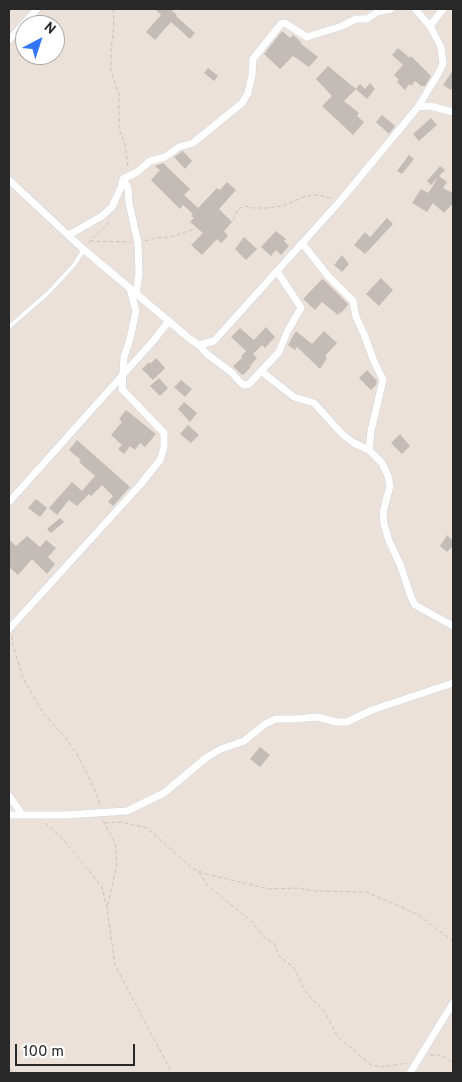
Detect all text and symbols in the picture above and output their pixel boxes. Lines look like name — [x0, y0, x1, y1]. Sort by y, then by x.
north arrow — [15, 15, 65, 65]
text: N — [40, 19, 59, 39]
scale bar — [18, 1034, 138, 1066]
text: 100 m — [23, 1043, 64, 1062]

